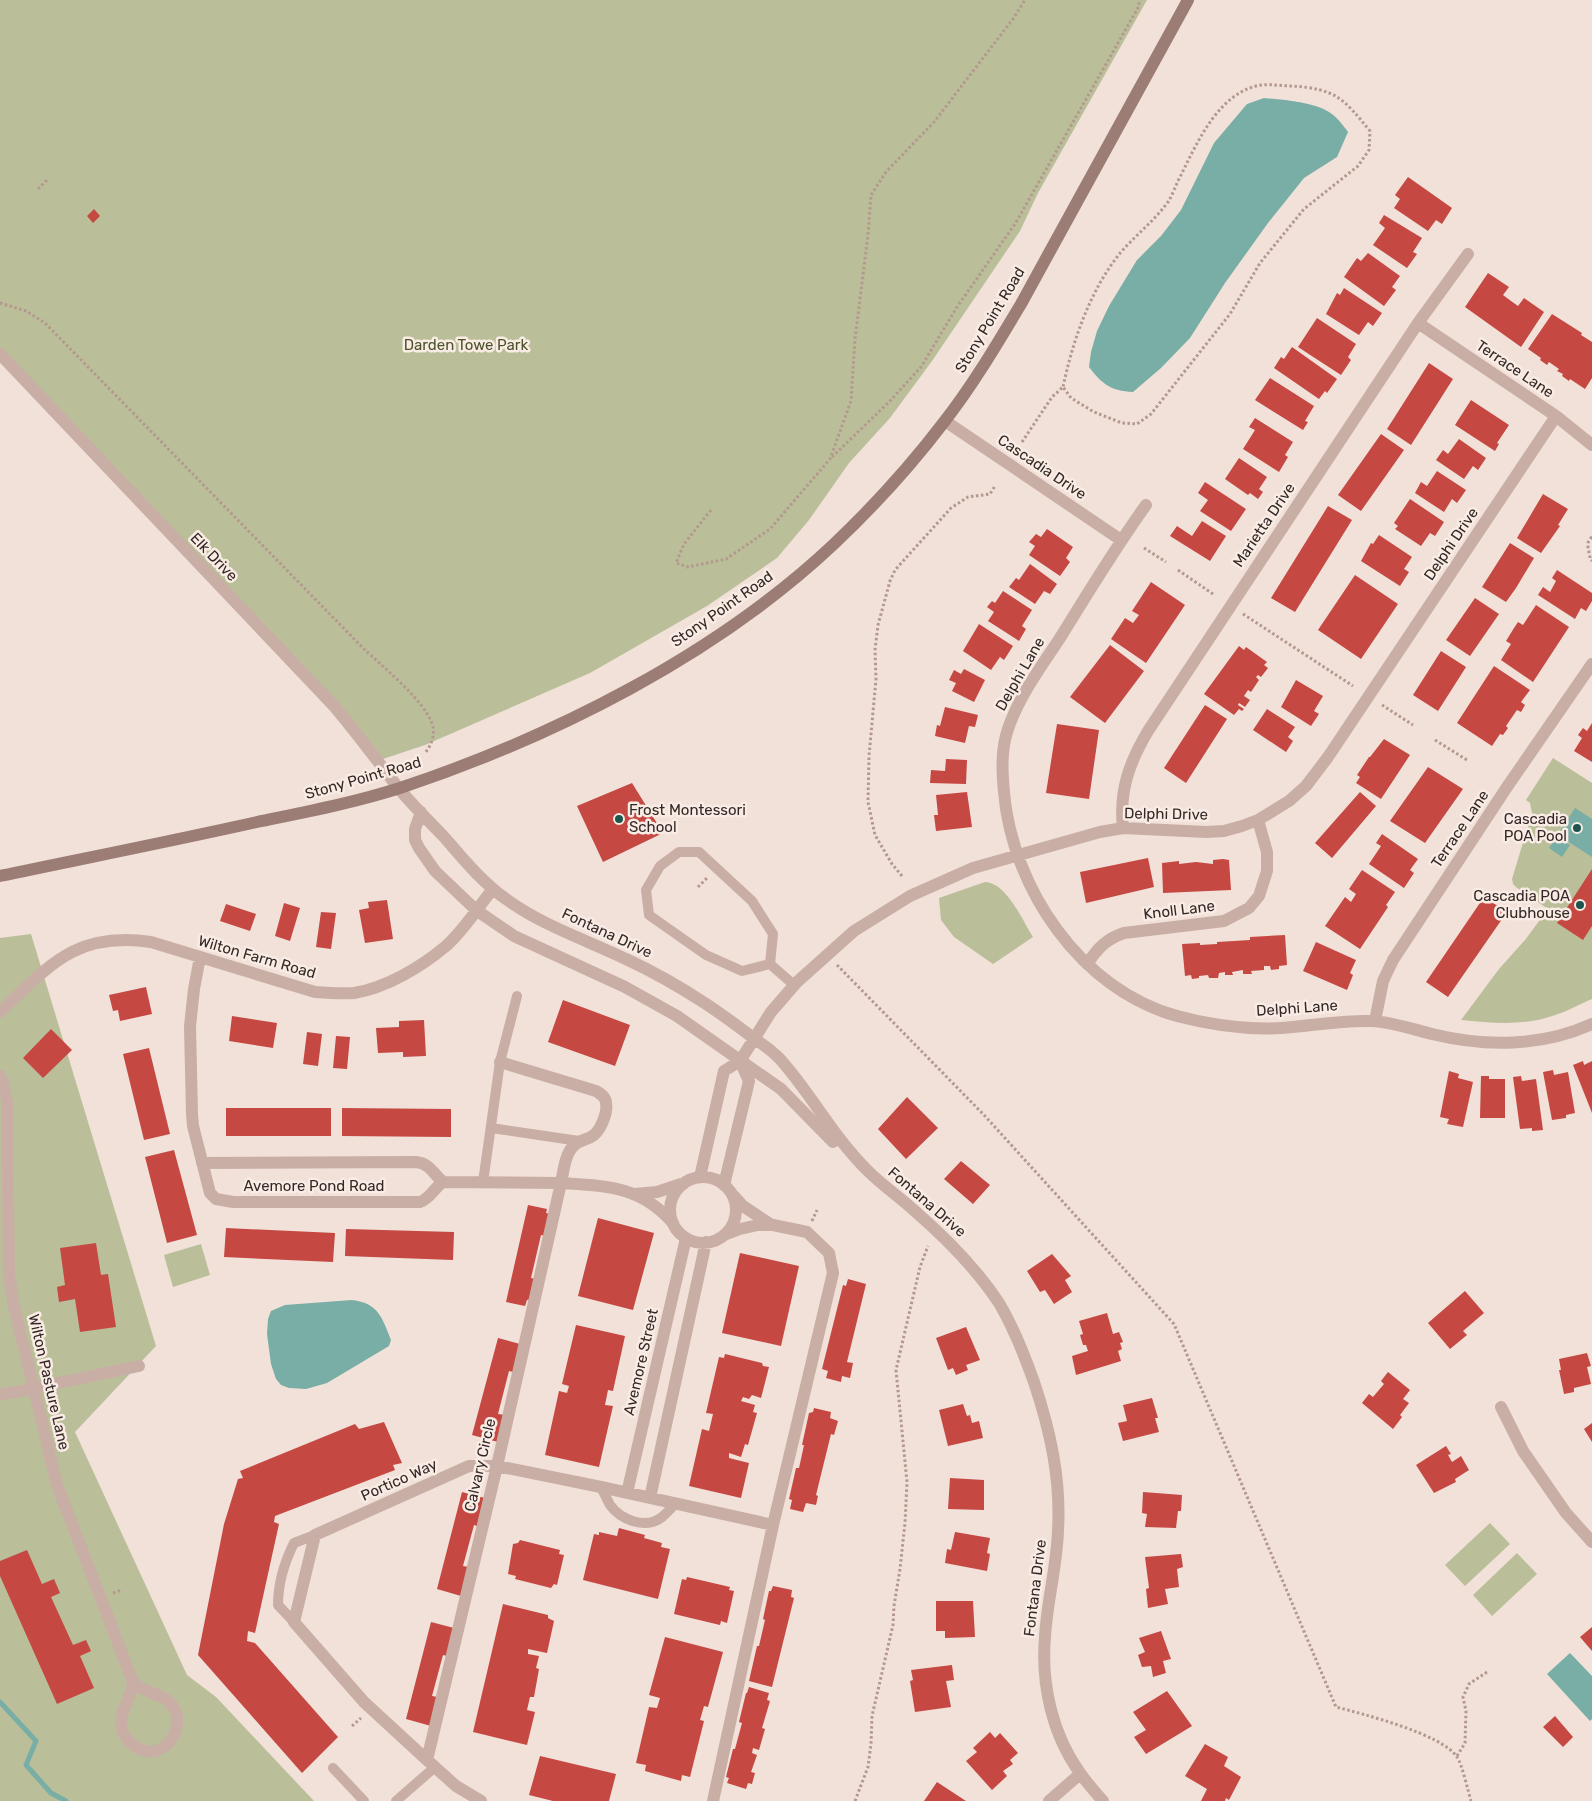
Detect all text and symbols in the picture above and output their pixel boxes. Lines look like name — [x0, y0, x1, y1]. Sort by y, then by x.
street label: Stony Point Road — [951, 264, 1029, 376]
park label: Darden Towe Park — [404, 336, 529, 354]
street label: Terrace Lane — [1473, 336, 1557, 402]
street label: Cascadia Drive — [994, 431, 1090, 503]
street label: Marietta Drive — [1229, 479, 1299, 571]
street label: Delphi Drive — [1420, 504, 1482, 584]
street label: Elk Drive — [187, 529, 241, 585]
street label: Stony Point Road — [668, 567, 776, 651]
street label: Delphi Lane — [992, 634, 1048, 714]
street label: Stony Point Road — [303, 753, 423, 803]
street label: Terrace Lane — [1427, 787, 1493, 871]
place label: Frost Montessori School — [629, 801, 746, 836]
street label: Delphi Drive — [1124, 804, 1208, 824]
place label: Cascadia POA Pool — [1504, 810, 1567, 845]
marker: Frost Montessori School — [613, 813, 625, 825]
marker: Cascadia POA Pool — [1571, 822, 1583, 834]
place label: Cascadia POA Clubhouse — [1473, 887, 1570, 922]
street label: Knoll Lane — [1142, 897, 1216, 923]
marker: Cascadia POA Clubhouse — [1574, 899, 1586, 911]
street label: Fontana Drive — [559, 904, 655, 962]
street label: Wilton Farm Road — [196, 932, 318, 982]
street label: Delphi Lane — [1255, 996, 1339, 1020]
street label: Fontana Drive — [884, 1163, 970, 1241]
street label: Avemore Pond Road — [244, 1177, 384, 1195]
street label: Avemore Street — [620, 1307, 662, 1417]
street label: Wilton Pasture Lane — [25, 1312, 73, 1452]
street label: Calvary Circle — [461, 1417, 499, 1513]
street label: Portico Way — [358, 1455, 440, 1505]
street label: Fontana Drive — [1020, 1539, 1050, 1637]

